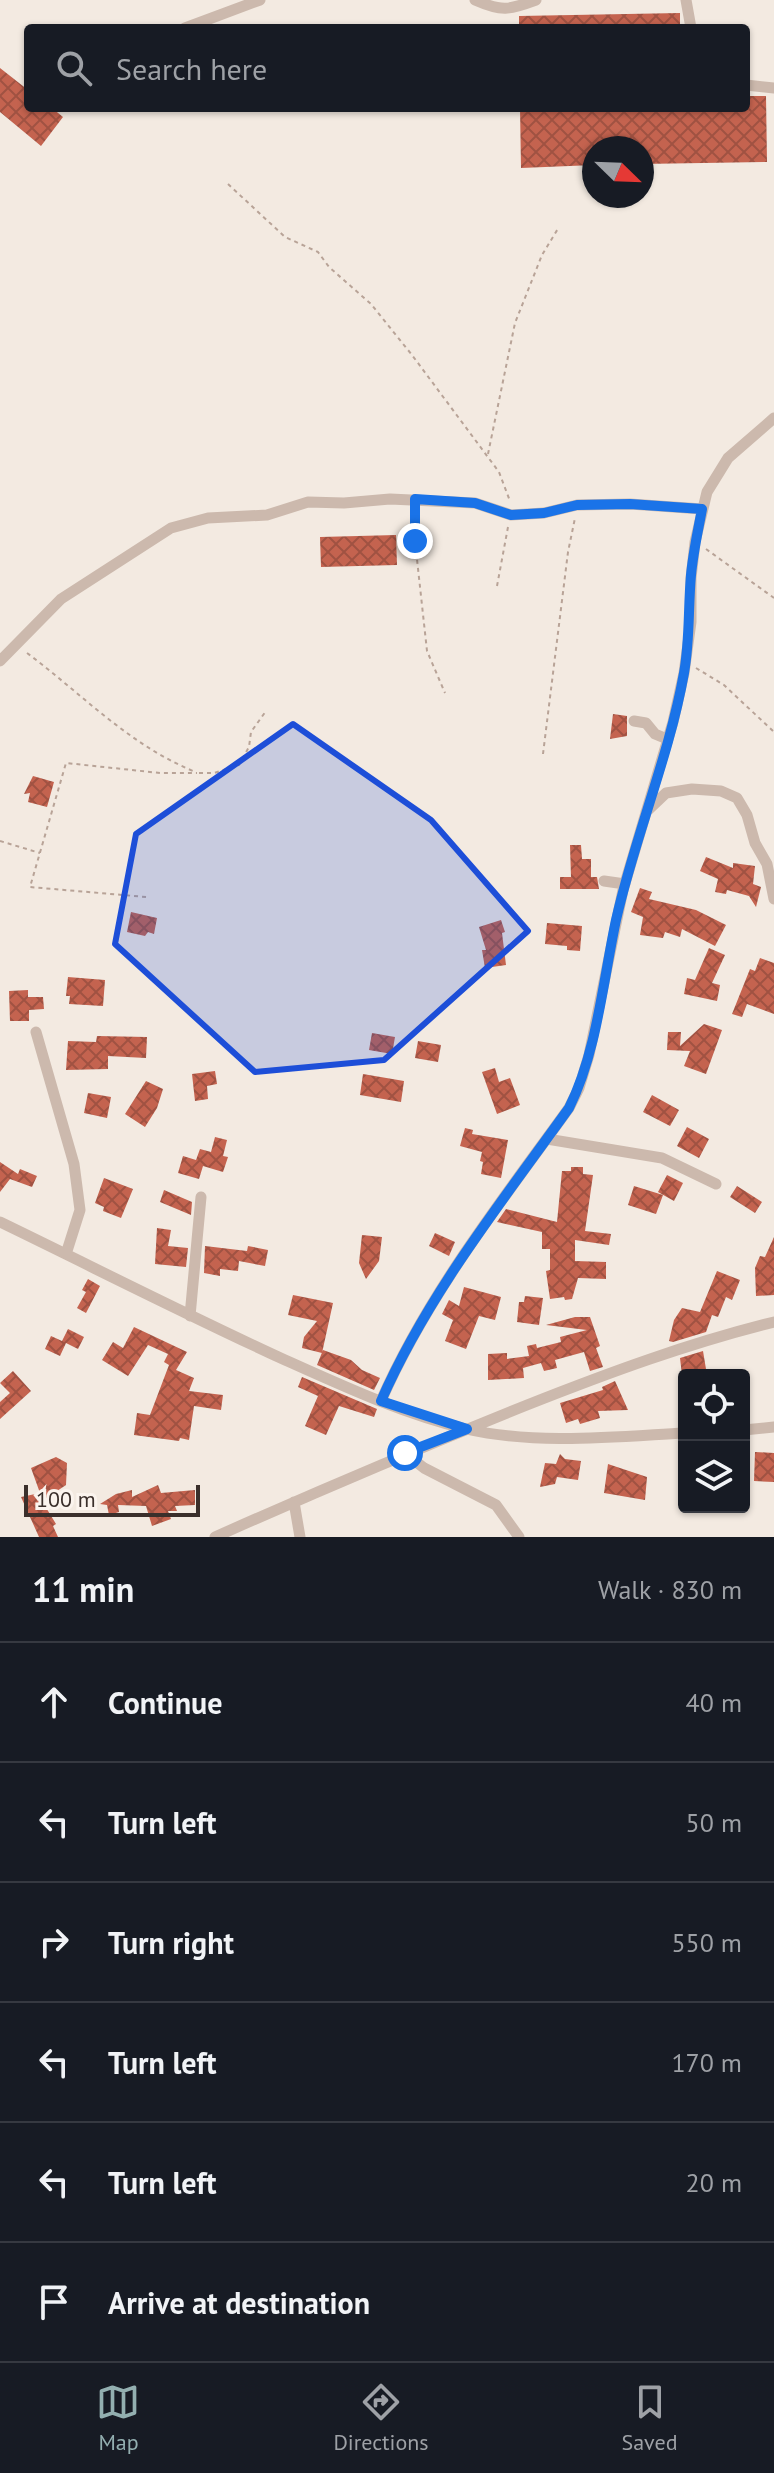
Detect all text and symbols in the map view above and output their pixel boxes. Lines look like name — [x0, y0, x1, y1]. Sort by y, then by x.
search box — [24, 24, 750, 112]
icon: search — [52, 46, 96, 90]
text: Search here — [116, 49, 267, 88]
north arrow — [582, 136, 654, 208]
route end — [397, 523, 433, 559]
map controls — [678, 1369, 750, 1513]
button: locate — [678, 1369, 750, 1441]
route start — [387, 1435, 423, 1471]
button: layers — [678, 1441, 750, 1513]
scale bar — [24, 1481, 200, 1517]
text: 100 m — [36, 1485, 96, 1513]
text: 11 min — [32, 1567, 134, 1611]
text: Walk · 830 m — [598, 1573, 742, 1606]
icon: ahead — [32, 1680, 76, 1724]
text: Continue — [108, 1683, 222, 1722]
text: 40 m — [686, 1686, 742, 1719]
icon: left — [32, 1800, 76, 1844]
text: Turn left — [108, 1803, 216, 1842]
text: 50 m — [686, 1806, 742, 1839]
icon: right — [32, 1920, 76, 1964]
text: Turn right — [108, 1923, 234, 1962]
text: 550 m — [671, 1926, 742, 1959]
icon: left — [32, 2040, 76, 2084]
text: Turn left — [108, 2043, 216, 2082]
text: 170 m — [671, 2046, 742, 2079]
icon: left — [32, 2160, 76, 2204]
text: Turn left — [108, 2163, 216, 2202]
text: 20 m — [686, 2166, 742, 2199]
icon: arrive — [32, 2280, 76, 2324]
text: Arrive at destination — [108, 2283, 370, 2322]
tab: Map — [96, 2380, 140, 2456]
tab: Directions — [333, 2380, 429, 2456]
tab: Saved — [622, 2380, 677, 2456]

